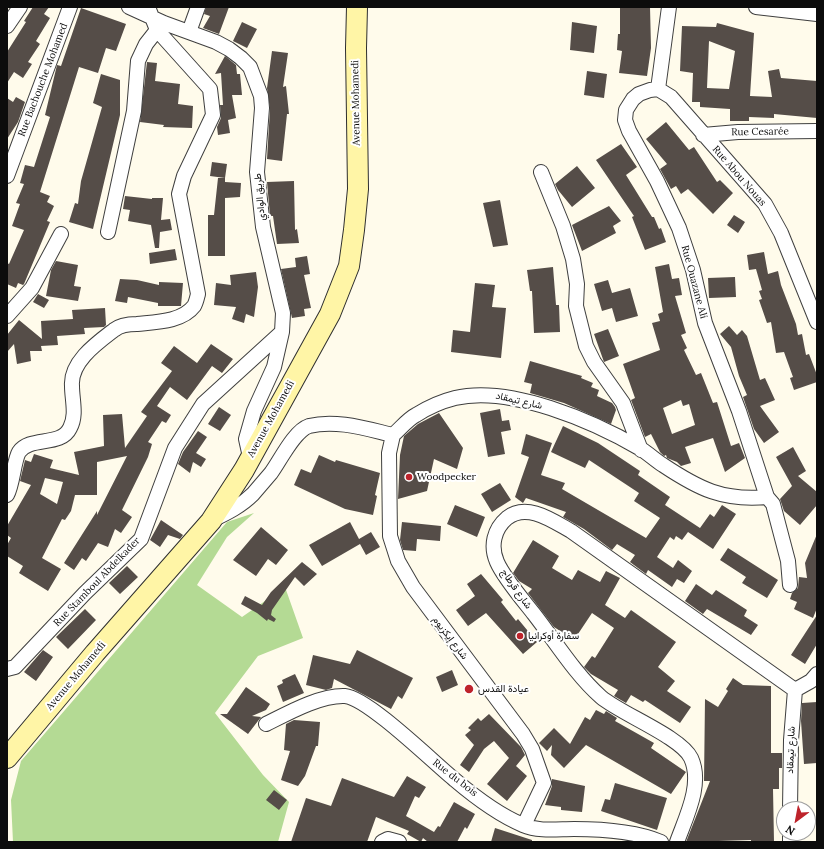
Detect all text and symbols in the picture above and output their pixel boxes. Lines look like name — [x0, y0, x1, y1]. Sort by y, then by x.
street label: Rue Bachouche Mohamed — [16, 22, 70, 138]
street label: Avenue Mohamedi — [349, 60, 363, 146]
street label: Rue Cesarée — [731, 125, 789, 139]
street label: Rue Abou Nouas — [710, 143, 768, 209]
street label: طريق الوادي — [252, 173, 268, 221]
street label: Rue Ouazane Ali — [678, 244, 710, 320]
street label: Avenue Mohamedi — [245, 379, 297, 459]
street label: شارع تيمقاد — [494, 390, 544, 412]
place label: Woodpecker — [417, 471, 476, 483]
marker: Woodpecker — [404, 472, 414, 482]
street label: Rue Stamboul Abdelkader — [51, 535, 143, 629]
street label: شارع قرطاج — [498, 567, 534, 611]
street label: شارع إيكزيوم — [430, 614, 470, 662]
place label: سفارة أوكرانيا — [528, 630, 579, 642]
marker: سفارة أوكرانيا — [515, 631, 525, 641]
street label: Avenue Mohamedi — [44, 639, 108, 713]
marker: عيادة القدس — [463, 683, 475, 695]
place label: عيادة القدس — [478, 683, 529, 695]
street label: شارع تيمقاد — [784, 726, 798, 774]
street label: Rue du bois — [430, 757, 480, 799]
north arrow — [776, 801, 816, 841]
text: N — [783, 822, 797, 839]

